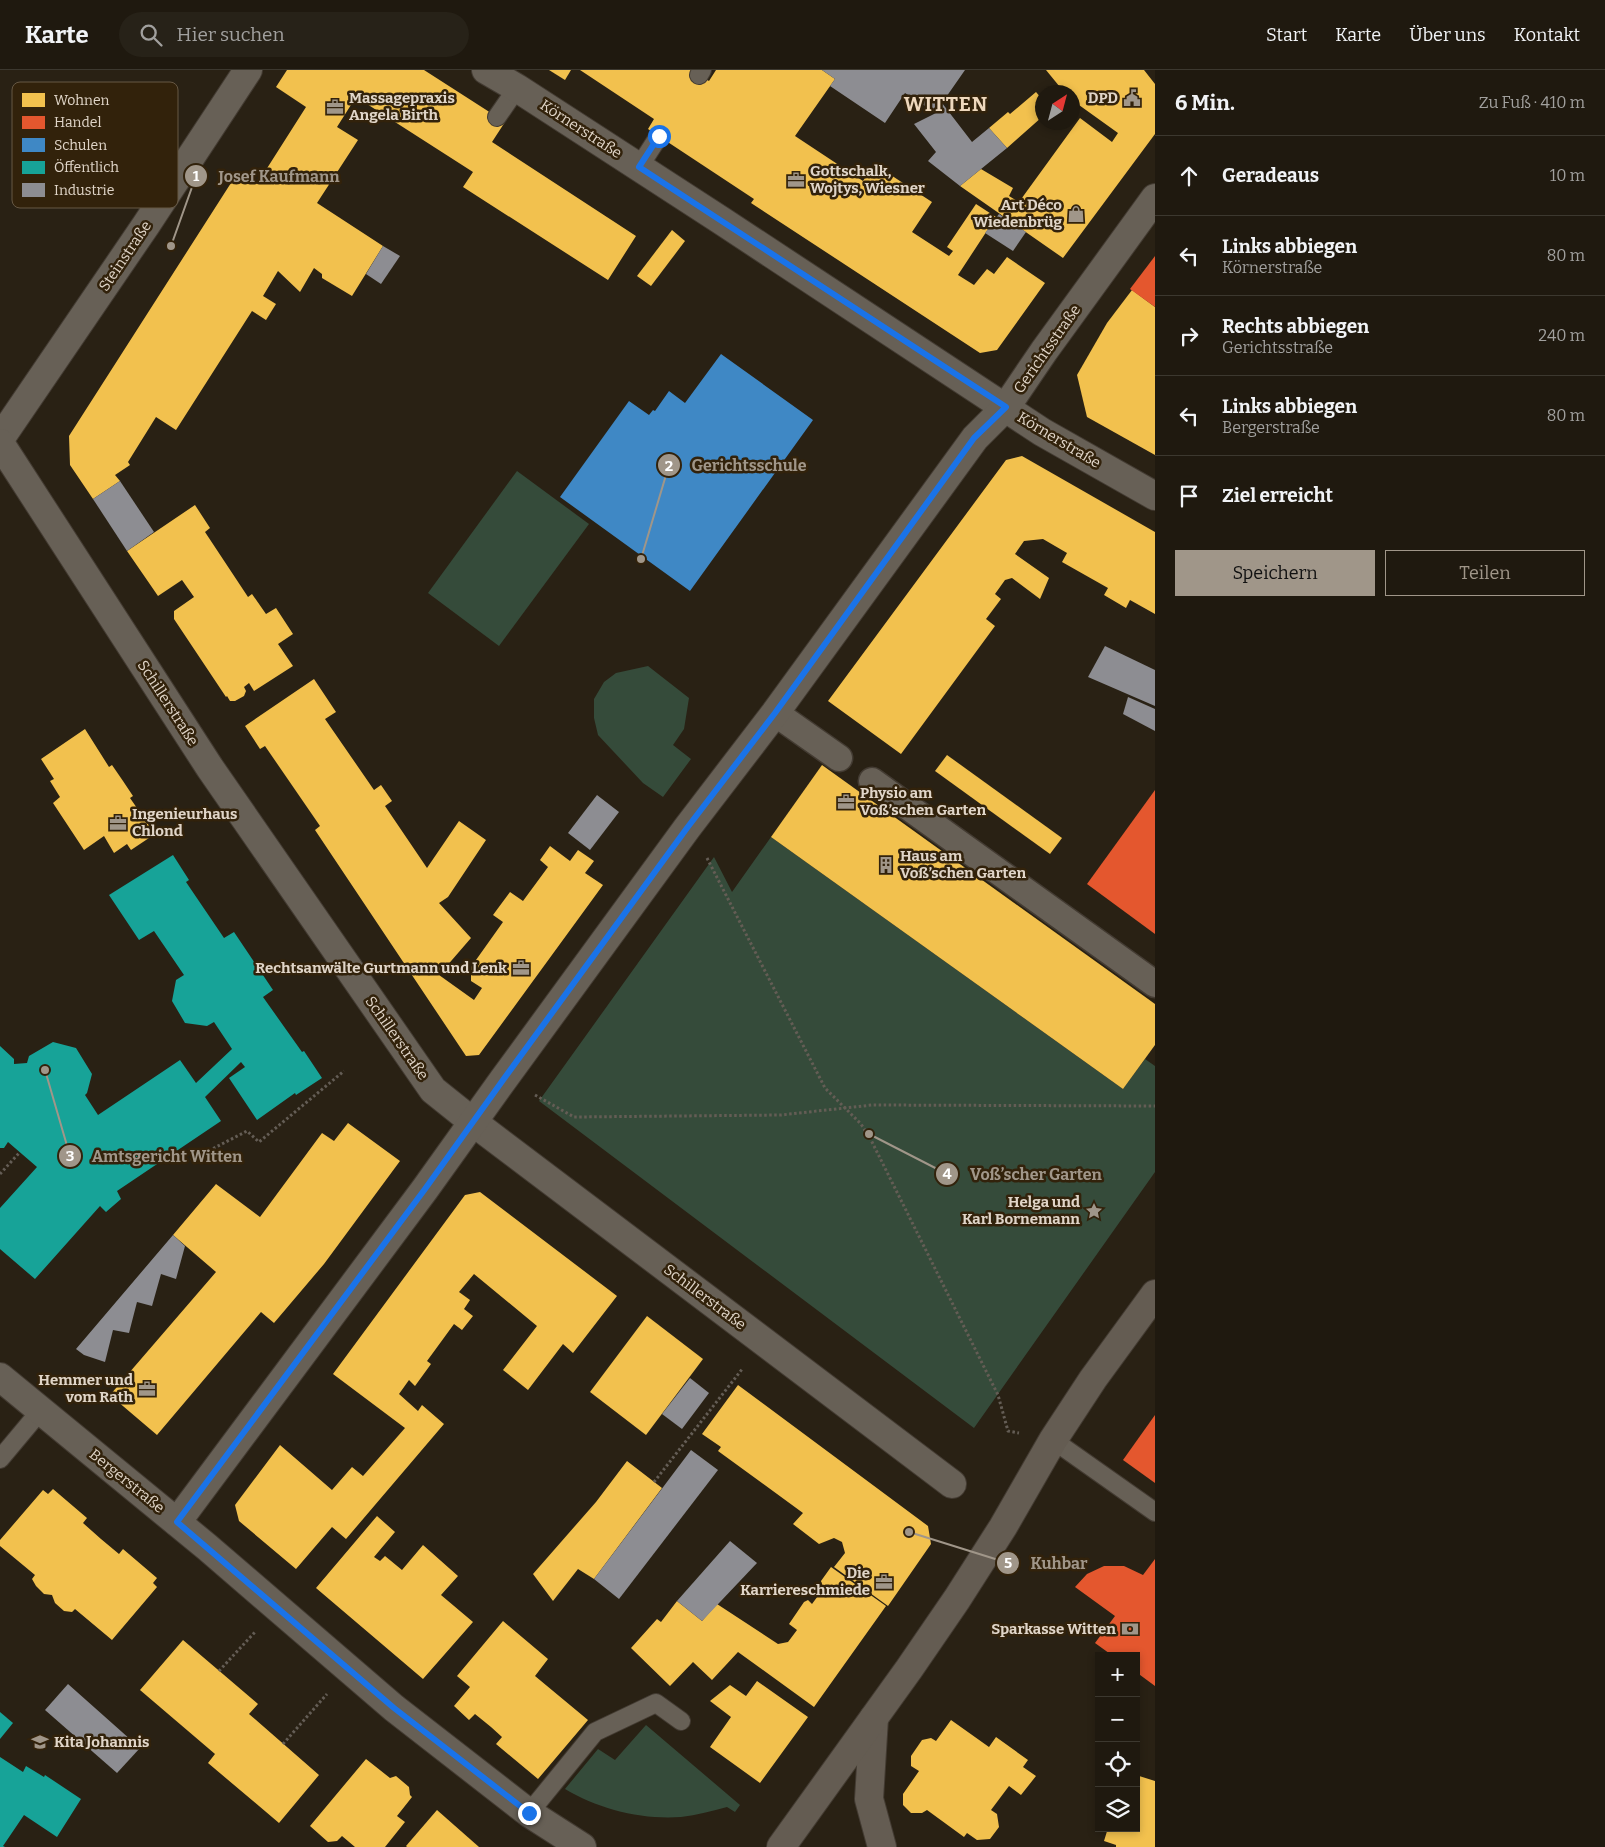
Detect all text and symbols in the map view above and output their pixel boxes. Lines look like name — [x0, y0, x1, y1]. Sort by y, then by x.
search box — [119, 12, 469, 57]
text: Karte — [25, 21, 89, 49]
icon: search — [137, 21, 165, 49]
text: Hier suchen — [177, 23, 284, 46]
text: Start — [1266, 24, 1307, 46]
text: Karte — [1335, 24, 1381, 46]
text: Über uns — [1409, 24, 1486, 46]
text: Kontakt — [1514, 24, 1580, 46]
legend — [12, 82, 178, 208]
north arrow — [1035, 85, 1080, 130]
public building icon: DPD — [1122, 88, 1142, 108]
place label: Massagepraxis Angela Birth — [349, 89, 455, 124]
place label: DPD — [1088, 89, 1118, 107]
text: 6 Min. — [1175, 90, 1235, 116]
text: Wohnen — [54, 92, 110, 109]
district label: WITTEN — [904, 92, 988, 116]
text: Zu Fuß · 410 m — [1479, 93, 1585, 112]
street label: Körnerstraße — [537, 96, 625, 162]
office icon: Massagepraxis Angela Birth — [325, 97, 345, 117]
text: Handel — [54, 114, 101, 131]
route start — [648, 125, 671, 148]
text: Schulen — [54, 137, 107, 154]
text: Öffentlich — [54, 159, 119, 176]
callout: Josef Kaufmann — [184, 161, 350, 192]
place label: Gottschalk, Wojtys, Wiesner — [810, 162, 925, 197]
icon: ahead — [1175, 162, 1203, 190]
text: Geradeaus — [1222, 164, 1319, 187]
text: 10 m — [1550, 166, 1585, 185]
text: 1 — [193, 167, 200, 185]
text: Josef Kaufmann — [217, 167, 340, 186]
office icon: Gottschalk, Wojtys, Wiesner — [786, 170, 806, 190]
text: Industrie — [54, 182, 114, 199]
place label: Art Déco Wiedenbrüg — [973, 196, 1062, 231]
shop icon: Art Déco Wiedenbrüg — [1066, 204, 1086, 224]
street label: Steinstraße — [95, 217, 155, 295]
text: Links abbiegen — [1222, 235, 1357, 258]
icon: left — [1175, 242, 1203, 270]
text: 80 m — [1547, 246, 1585, 265]
text: Körnerstraße — [1222, 258, 1322, 277]
street label: Gerichtsstraße — [1010, 301, 1084, 397]
text: Rechts abbiegen — [1222, 315, 1369, 338]
icon: right — [1175, 322, 1203, 350]
text: 240 m — [1538, 326, 1585, 345]
text: Gerichtsstraße — [1222, 338, 1333, 357]
text: Links abbiegen — [1222, 395, 1357, 418]
icon: left — [1175, 402, 1203, 430]
text: 80 m — [1547, 406, 1585, 425]
street label: Körnerstraße — [1014, 408, 1104, 472]
text: Bergerstraße — [1222, 418, 1320, 437]
callout: Gerichtsschule — [656, 450, 817, 481]
text: Gerichtsschule — [691, 456, 807, 475]
text: 2 — [665, 457, 673, 475]
icon: arrive — [1175, 482, 1203, 510]
text: Ziel erreicht — [1222, 484, 1333, 507]
button: Speichern — [1175, 550, 1375, 596]
button: Teilen — [1385, 550, 1585, 596]
street label: Schillerstraße — [134, 657, 202, 749]
place label: Physio am Voß’schen Garten — [860, 784, 986, 819]
office icon: Physio am Voß’schen Garten — [836, 792, 856, 812]
place label: Ingenieurhaus Chlond — [132, 805, 237, 840]
office icon: Ingenieurhaus Chlond — [108, 813, 128, 833]
place label: Haus am Voß’schen Garten — [900, 847, 1026, 882]
building icon: Haus am Voß’schen Garten — [876, 855, 896, 875]
office icon: Rechtsanwälte Gurtmann und Lenk — [511, 958, 531, 978]
place label: Rechtsanwälte Gurtmann und Lenk — [255, 959, 507, 977]
street label: Schillerstraße — [361, 993, 433, 1083]
callout: Amtsgericht Witten — [57, 1141, 253, 1172]
text: 3 — [66, 1147, 74, 1165]
text: Amtsgericht Witten — [92, 1147, 243, 1166]
callout: Voß’scher Garten — [935, 1158, 1112, 1189]
text: 4 — [942, 1165, 952, 1183]
text: Voß’scher Garten — [970, 1165, 1103, 1184]
place label: Helga und Karl Bornemann — [962, 1193, 1080, 1228]
place icon: Helga und Karl Bornemann — [1084, 1201, 1104, 1221]
street label: Schillerstraße — [660, 1260, 750, 1334]
place label: Hemmer und vom Rath — [38, 1371, 133, 1406]
office icon: Hemmer und vom Rath — [137, 1379, 157, 1399]
street label: Bergerstraße — [86, 1445, 168, 1517]
callout: Kuhbar — [996, 1548, 1098, 1579]
text: 5 — [1004, 1554, 1012, 1572]
text: Kuhbar — [1030, 1554, 1088, 1573]
place label: Die Karriereschmiede — [740, 1564, 870, 1599]
office icon: Die Karriereschmiede — [874, 1572, 894, 1592]
bank icon: Sparkasse Witten — [1120, 1619, 1140, 1639]
place label: Sparkasse Witten — [991, 1620, 1116, 1638]
map controls — [1095, 1652, 1140, 1832]
button: + — [1095, 1652, 1140, 1697]
button: − — [1095, 1697, 1140, 1742]
school or university icon: Kita Johannis — [30, 1732, 50, 1752]
place label: Kita Johannis — [54, 1733, 149, 1751]
button: locate — [1095, 1742, 1140, 1787]
button: layers — [1095, 1787, 1140, 1832]
route end — [518, 1802, 541, 1825]

